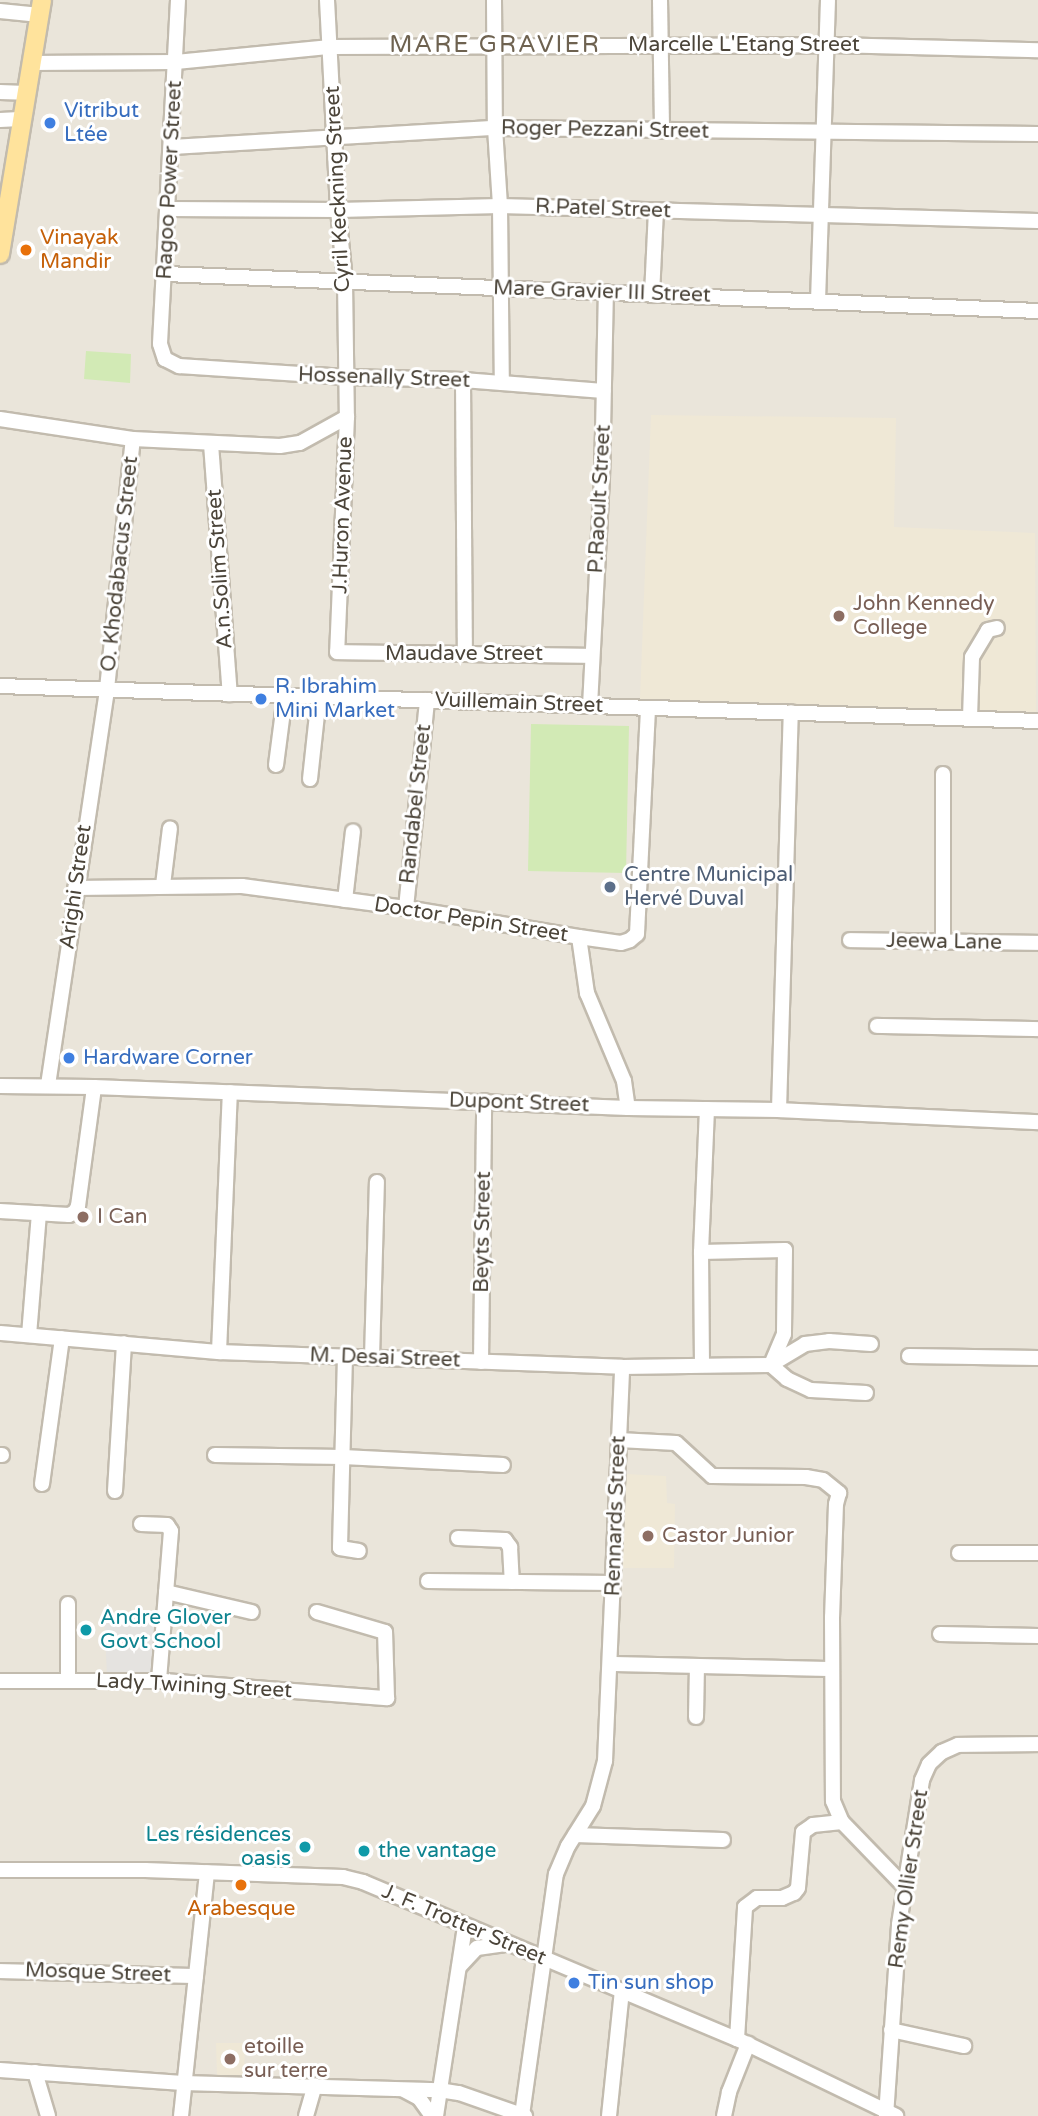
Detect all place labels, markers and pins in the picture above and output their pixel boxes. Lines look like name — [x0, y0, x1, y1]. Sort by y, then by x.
place label: Vitribut Ltée — [64, 98, 139, 148]
marker: Vitribut Ltée — [42, 115, 58, 131]
place label: Vinayak Mandir — [40, 225, 118, 275]
marker: Vinayak Mandir — [18, 242, 34, 258]
place label: John Kennedy College — [853, 591, 995, 641]
marker: John Kennedy College — [831, 608, 847, 624]
place label: R. Ibrahim Mini Market — [275, 674, 395, 724]
marker: R. Ibrahim Mini Market — [253, 691, 269, 707]
place label: Centre Municipal Hervé Duval — [624, 862, 793, 912]
marker: Centre Municipal Hervé Duval — [602, 879, 618, 895]
place label: Hardware Corner — [83, 1045, 253, 1071]
marker: Hardware Corner — [61, 1050, 77, 1066]
place label: I Can — [97, 1204, 148, 1230]
marker: I Can — [75, 1209, 91, 1225]
place label: Castor Junior — [662, 1523, 794, 1549]
marker: Castor Junior — [640, 1528, 656, 1544]
place label: Andre Glover Govt School — [100, 1605, 231, 1655]
marker: Andre Glover Govt School — [78, 1622, 94, 1638]
place label: Les résidences oasis — [146, 1822, 291, 1872]
place label: the vantage — [378, 1838, 496, 1864]
marker: Les résidences oasis — [297, 1839, 313, 1855]
marker: the vantage — [356, 1843, 372, 1859]
marker: Arabesque — [233, 1877, 249, 1893]
place label: Arabesque — [187, 1896, 295, 1922]
place label: Tin sun shop — [588, 1970, 714, 1996]
marker: Tin sun shop — [566, 1975, 582, 1991]
place label: etoille sur terre — [244, 2034, 328, 2084]
marker: etoille sur terre — [222, 2051, 238, 2067]

